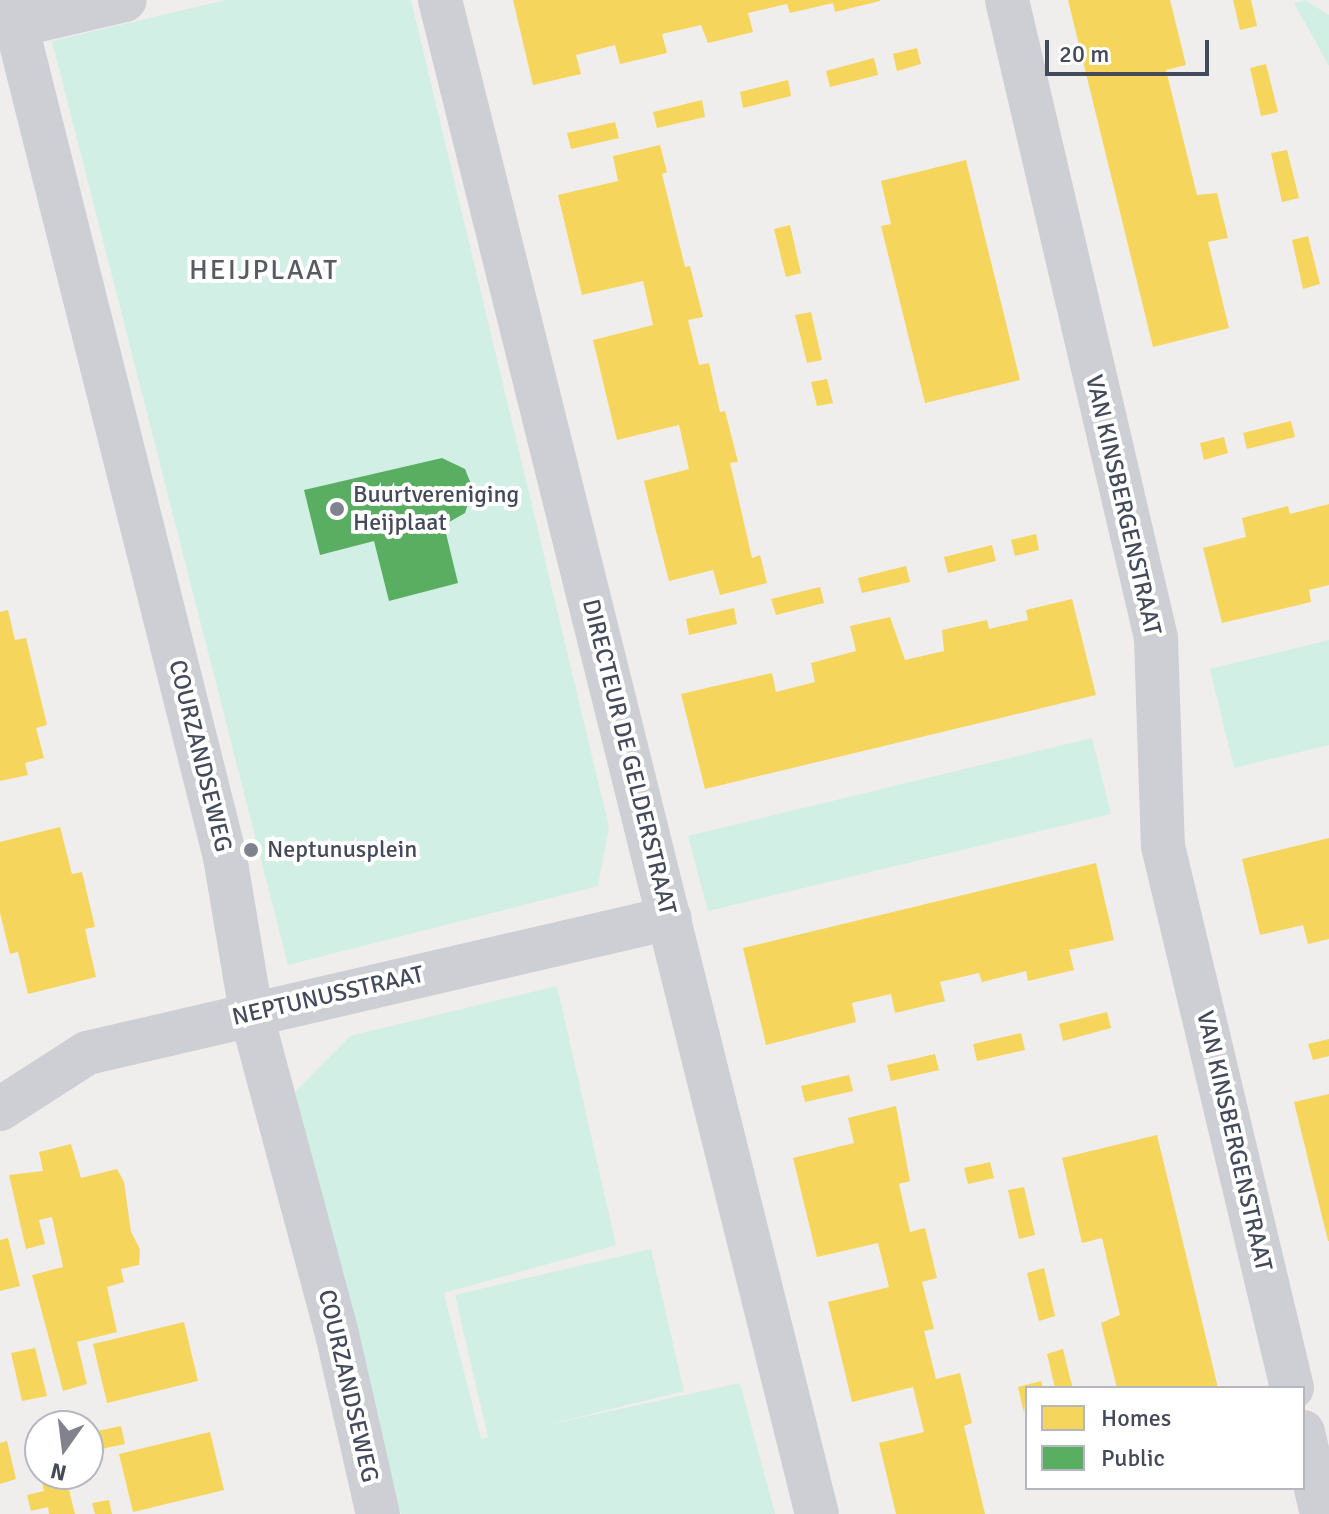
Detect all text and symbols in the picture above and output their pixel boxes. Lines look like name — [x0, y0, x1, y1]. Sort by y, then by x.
scale bar — [1049, 24, 1213, 74]
text: 20 m — [1059, 39, 1109, 69]
district label: HEIJPLAAT — [189, 253, 339, 287]
street label: VAN KINSBERGENSTRAAT — [1079, 372, 1167, 638]
place label: Buurtvereniging Heijplaat — [353, 481, 519, 537]
marker: Buurtvereniging Heijplaat — [328, 500, 346, 518]
street label: DIRECTEUR DE GELDERSTRAAT — [576, 596, 682, 918]
street label: COURZANDSEWEG — [162, 657, 238, 855]
place label: Neptunusplein — [267, 836, 417, 864]
marker: Neptunusplein — [242, 841, 260, 859]
street label: NEPTUNUSSTRAAT — [229, 960, 427, 1032]
street label: VAN KINSBERGENSTRAAT — [1190, 1008, 1278, 1274]
street label: COURZANDSEWEG — [312, 1287, 384, 1485]
legend — [1025, 1386, 1305, 1490]
text: Homes — [1101, 1403, 1171, 1433]
north arrow — [24, 1410, 104, 1490]
text: Public — [1101, 1443, 1165, 1473]
text: N — [48, 1457, 69, 1487]

